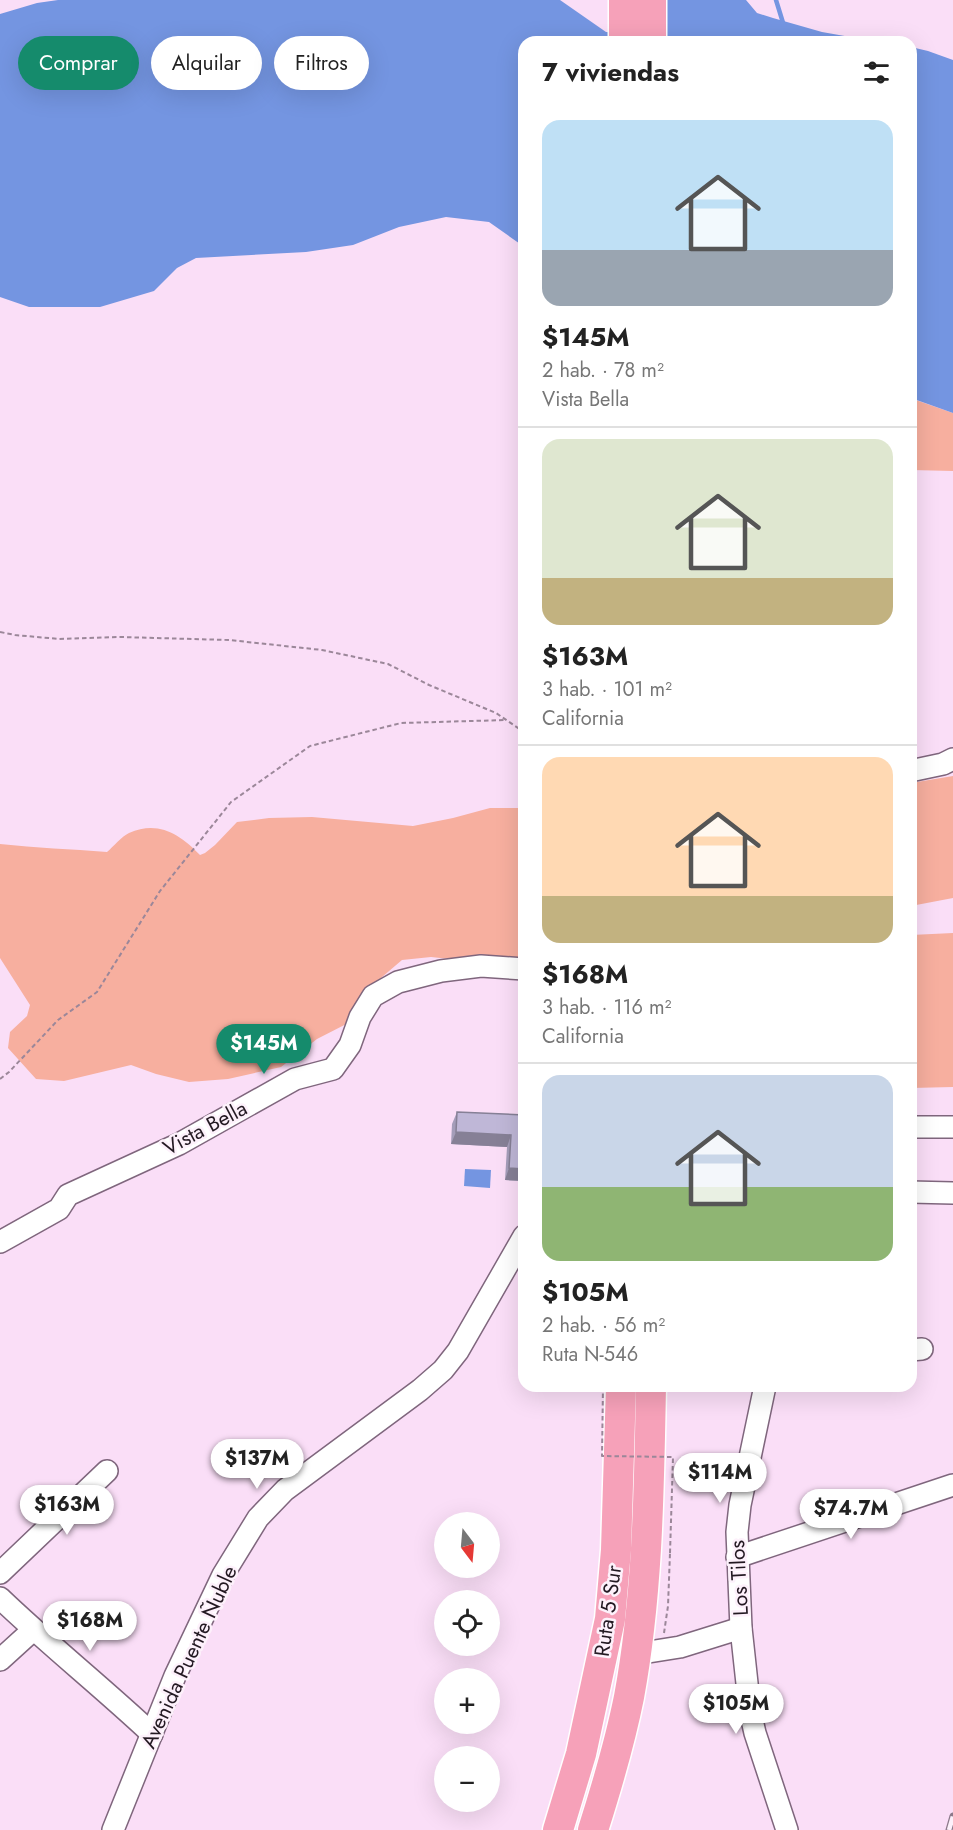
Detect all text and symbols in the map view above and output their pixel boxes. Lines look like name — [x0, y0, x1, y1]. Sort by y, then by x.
chip: Comprar — [18, 36, 139, 90]
chip: Alquilar — [151, 36, 262, 90]
chip: Filtros — [274, 36, 369, 90]
text: 7 viviendas — [542, 53, 679, 91]
icon: filters — [860, 56, 893, 89]
icon: home — [664, 159, 772, 267]
text: $145M — [542, 318, 630, 356]
text: 2 hab. · 78 m² — [542, 356, 664, 385]
text: Vista Bella — [542, 385, 629, 414]
icon: home — [664, 478, 772, 586]
text: $163M — [542, 637, 628, 675]
text: 3 hab. · 101 m² — [542, 675, 672, 704]
text: California — [542, 704, 624, 733]
icon: home — [664, 796, 772, 904]
text: $168M — [542, 955, 628, 993]
text: 3 hab. · 116 m² — [542, 993, 671, 1022]
text: California — [542, 1022, 624, 1051]
pin: $145M — [222, 1024, 306, 1075]
text: $145M — [230, 1029, 298, 1058]
street label: Vista Bella — [158, 1093, 252, 1163]
icon: home — [664, 1114, 772, 1222]
text: $105M — [542, 1273, 629, 1311]
text: 2 hab. · 56 m² — [542, 1311, 665, 1340]
text: Ruta N-546 — [542, 1340, 638, 1369]
pin: $137M — [215, 1439, 299, 1490]
text: $137M — [225, 1444, 289, 1473]
pin: $114M — [678, 1453, 762, 1504]
text: $114M — [688, 1458, 752, 1487]
pin: $163M — [25, 1485, 109, 1536]
pin: $74.7M — [802, 1489, 900, 1540]
text: $163M — [34, 1490, 100, 1519]
text: $74.7M — [814, 1494, 888, 1523]
north arrow — [434, 1512, 500, 1578]
map controls — [434, 1512, 500, 1812]
street label: Los Tilos — [722, 1539, 756, 1617]
street label: Avenida Puente Ñuble — [133, 1561, 245, 1753]
street label: Ruta 5 Sur — [587, 1563, 629, 1659]
button: locate — [434, 1590, 500, 1656]
pin: $168M — [48, 1601, 132, 1652]
text: $168M — [57, 1606, 123, 1635]
button: + — [434, 1668, 500, 1734]
pin: $105M — [694, 1684, 778, 1735]
text: $105M — [703, 1689, 769, 1718]
button: − — [434, 1746, 500, 1812]

